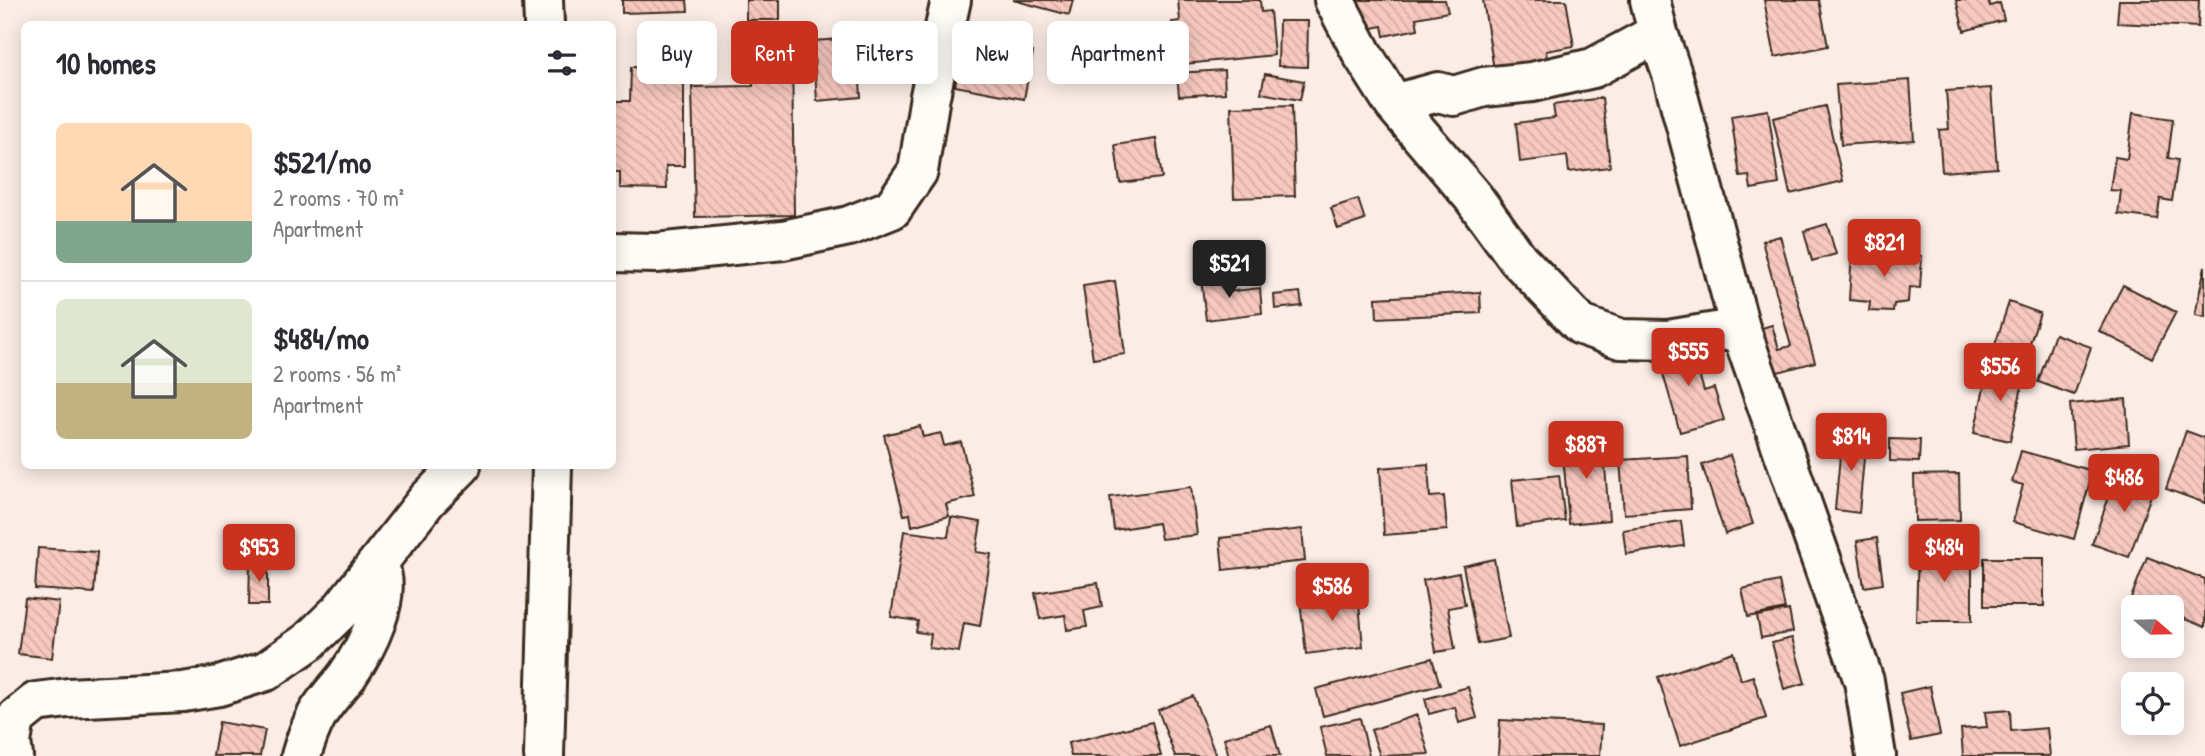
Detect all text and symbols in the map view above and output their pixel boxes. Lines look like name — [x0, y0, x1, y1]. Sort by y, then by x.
chip: Buy — [637, 21, 717, 84]
chip: Rent — [731, 21, 818, 84]
chip: Filters — [832, 21, 938, 84]
chip: New — [952, 21, 1033, 84]
chip: Apartment — [1047, 21, 1189, 84]
text: 10 homes — [56, 43, 156, 83]
icon: filters — [543, 44, 581, 82]
text: $521/mo — [273, 142, 371, 182]
icon: home — [112, 151, 196, 235]
text: 2 rooms · 70 m² — [273, 182, 404, 213]
text: Apartment — [273, 213, 363, 244]
pin: $821 — [1843, 219, 1925, 279]
text: $821 — [1864, 226, 1904, 257]
pin: $521 — [1188, 240, 1270, 300]
text: $521 — [1209, 247, 1249, 278]
text: $484/mo — [273, 318, 369, 358]
icon: home — [112, 327, 196, 411]
pin: $555 — [1647, 328, 1729, 388]
text: $555 — [1668, 335, 1708, 366]
pin: $556 — [1959, 344, 2041, 403]
text: $556 — [1980, 350, 2020, 381]
text: 2 rooms · 56 m² — [273, 358, 401, 389]
text: Apartment — [273, 389, 363, 420]
pin: $814 — [1810, 414, 1892, 473]
text: $814 — [1832, 420, 1870, 451]
pin: $887 — [1545, 421, 1627, 481]
text: $887 — [1565, 428, 1607, 459]
pin: $486 — [2083, 454, 2165, 514]
text: $486 — [2104, 461, 2144, 492]
pin: $953 — [218, 524, 300, 584]
pin: $484 — [1903, 524, 1985, 584]
text: $953 — [239, 531, 279, 562]
text: $484 — [1925, 531, 1963, 562]
pin: $586 — [1291, 564, 1373, 623]
text: $586 — [1312, 570, 1352, 601]
north arrow — [2121, 595, 2184, 658]
map controls — [2121, 595, 2184, 735]
button: locate — [2121, 672, 2184, 735]

